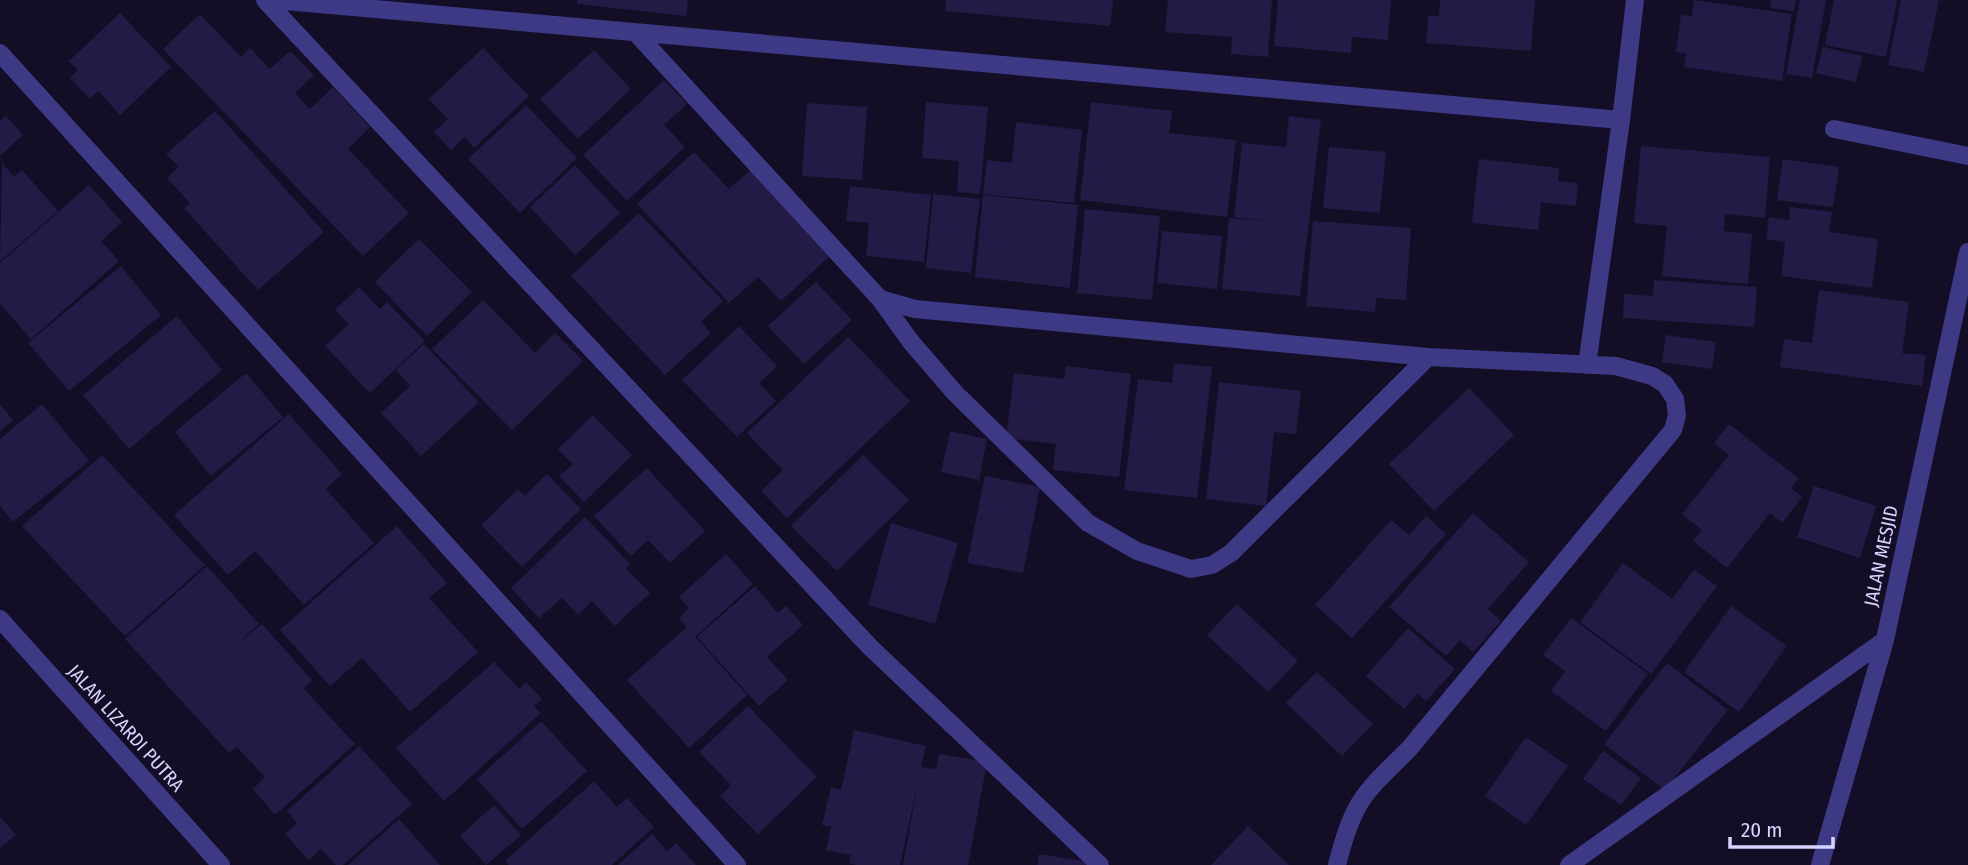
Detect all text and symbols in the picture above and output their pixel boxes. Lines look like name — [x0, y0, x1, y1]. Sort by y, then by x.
street label: JALAN MESJID — [1859, 504, 1903, 608]
street label: JALAN LIZARDI PUTRA — [63, 660, 189, 796]
scale bar — [1730, 806, 1833, 850]
text: 20 m — [1741, 817, 1782, 843]

